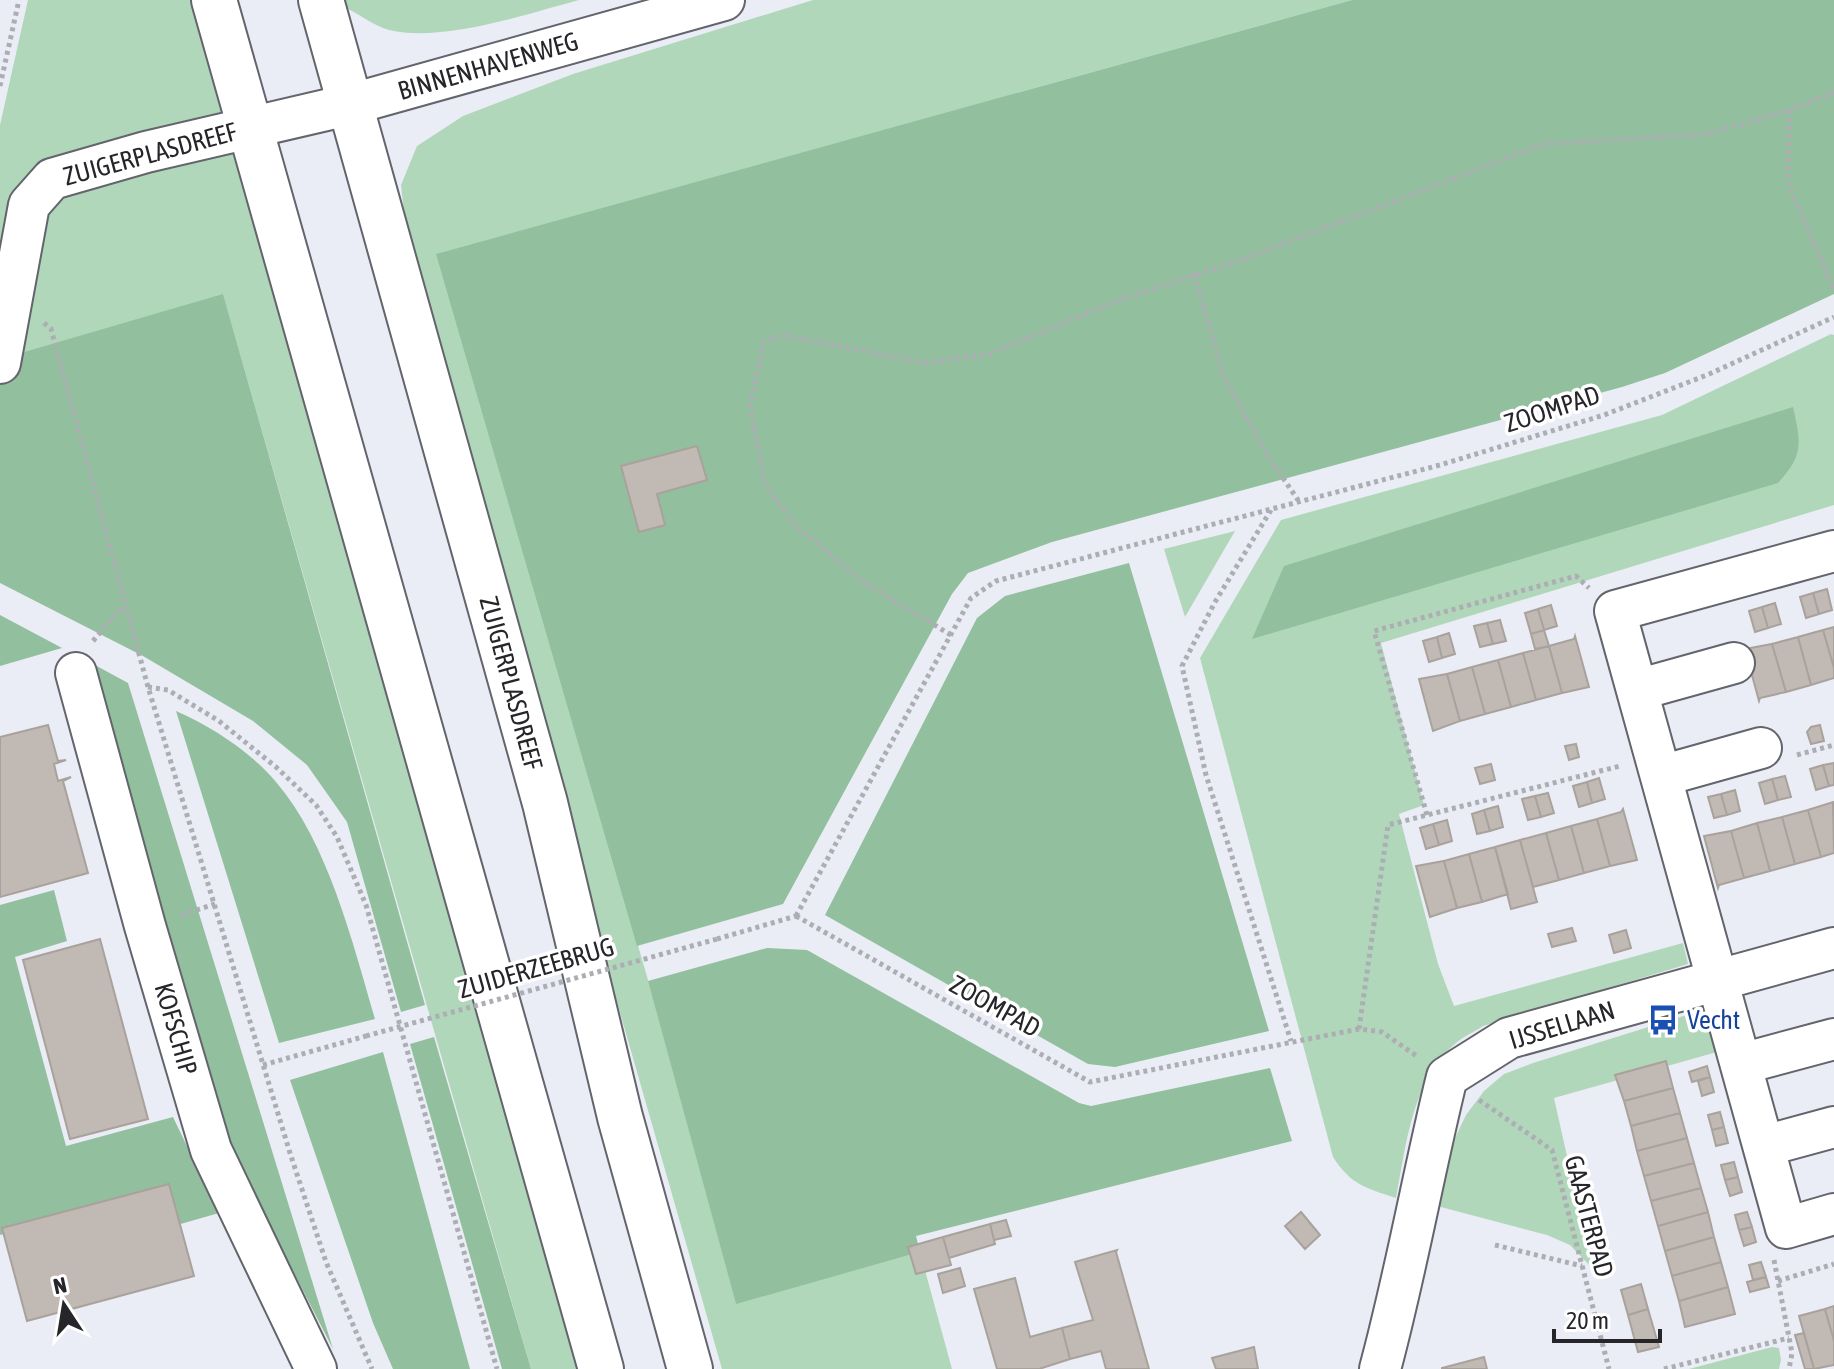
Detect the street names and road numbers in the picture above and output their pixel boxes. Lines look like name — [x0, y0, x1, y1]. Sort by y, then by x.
street label: BINNENHAVENWEG — [394, 26, 582, 106]
street label: ZUIGERPLASDREEF — [60, 116, 240, 192]
street label: ZOOMPAD — [1501, 380, 1603, 438]
street label: ZUIGERPLASDREEF — [473, 593, 549, 773]
street label: ZUIDERZEEBRUG — [455, 931, 617, 1005]
street label: ZOOMPAD — [945, 969, 1045, 1043]
street label: KOFSCHIP — [149, 979, 203, 1079]
street label: IJSSELLAAN — [1506, 995, 1618, 1055]
street label: GAASTERPAD — [1558, 1152, 1620, 1280]

